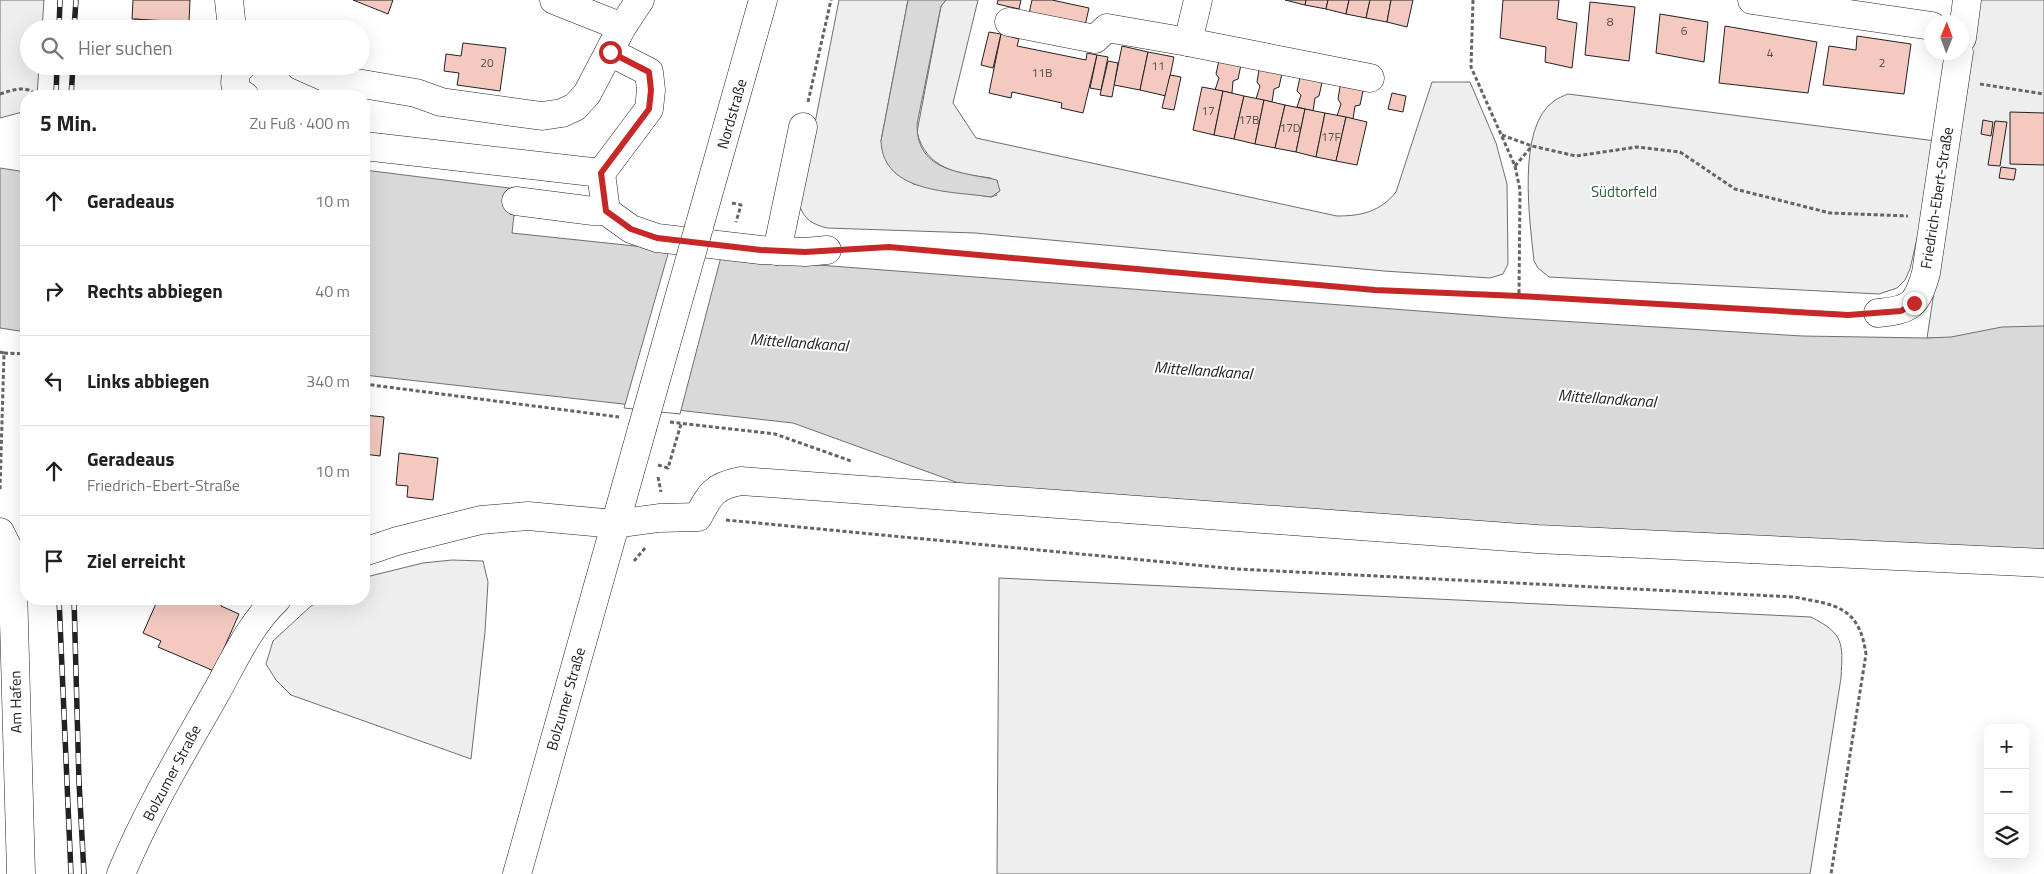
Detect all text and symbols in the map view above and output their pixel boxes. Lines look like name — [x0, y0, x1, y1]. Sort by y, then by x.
house number: 8 — [1607, 12, 1614, 31]
north arrow — [1924, 15, 1969, 60]
search box — [20, 20, 370, 75]
house number: 6 — [1681, 21, 1688, 40]
text: Hier suchen — [78, 33, 173, 62]
icon: search — [38, 34, 66, 62]
route start — [599, 41, 622, 64]
house number: 4 — [1767, 43, 1774, 62]
house number: 20 — [480, 53, 494, 72]
house number: 2 — [1879, 53, 1885, 72]
house number: 11 — [1151, 56, 1165, 75]
house number: 11B — [1032, 63, 1052, 82]
street label: Nordstraße — [711, 76, 753, 152]
house number: 17 — [1201, 101, 1215, 120]
text: 5 Min. — [40, 107, 97, 139]
house number: 17B — [1239, 110, 1259, 129]
text: Zu Fuß · 400 m — [249, 111, 350, 135]
house number: 17D — [1279, 118, 1301, 137]
street label: Friedrich-Ebert-Straße — [1914, 125, 1959, 271]
house number: 17F — [1321, 127, 1341, 146]
park label: Südtorfeld — [1591, 180, 1657, 203]
text: Geradeaus — [87, 186, 174, 215]
icon: ahead — [40, 187, 68, 215]
text: 10 m — [315, 189, 350, 213]
text: Rechts abbiegen — [87, 276, 223, 305]
icon: right — [40, 277, 68, 305]
text: 40 m — [315, 279, 350, 303]
route end — [1903, 292, 1926, 315]
water label: Mittellandkanal — [749, 327, 851, 358]
water label: Mittellandkanal — [1153, 355, 1255, 386]
text: Links abbiegen — [87, 366, 210, 395]
icon: left — [40, 367, 68, 395]
text: 340 m — [306, 369, 350, 393]
water label: Mittellandkanal — [1557, 383, 1659, 414]
text: Geradeaus — [87, 444, 174, 473]
icon: ahead — [40, 457, 68, 485]
text: 10 m — [315, 459, 350, 483]
text: Friedrich-Ebert-Straße — [87, 473, 240, 497]
text: Ziel erreicht — [87, 546, 185, 575]
icon: arrive — [40, 547, 68, 575]
street label: Bolzumer Straße — [540, 645, 591, 753]
street label: Am Hafen — [3, 670, 28, 734]
street label: Bolzumer Straße — [136, 720, 207, 825]
map controls — [1984, 724, 2029, 859]
button: + — [1984, 724, 2029, 769]
button: − — [1984, 769, 2029, 814]
button: layers — [1984, 814, 2029, 859]

